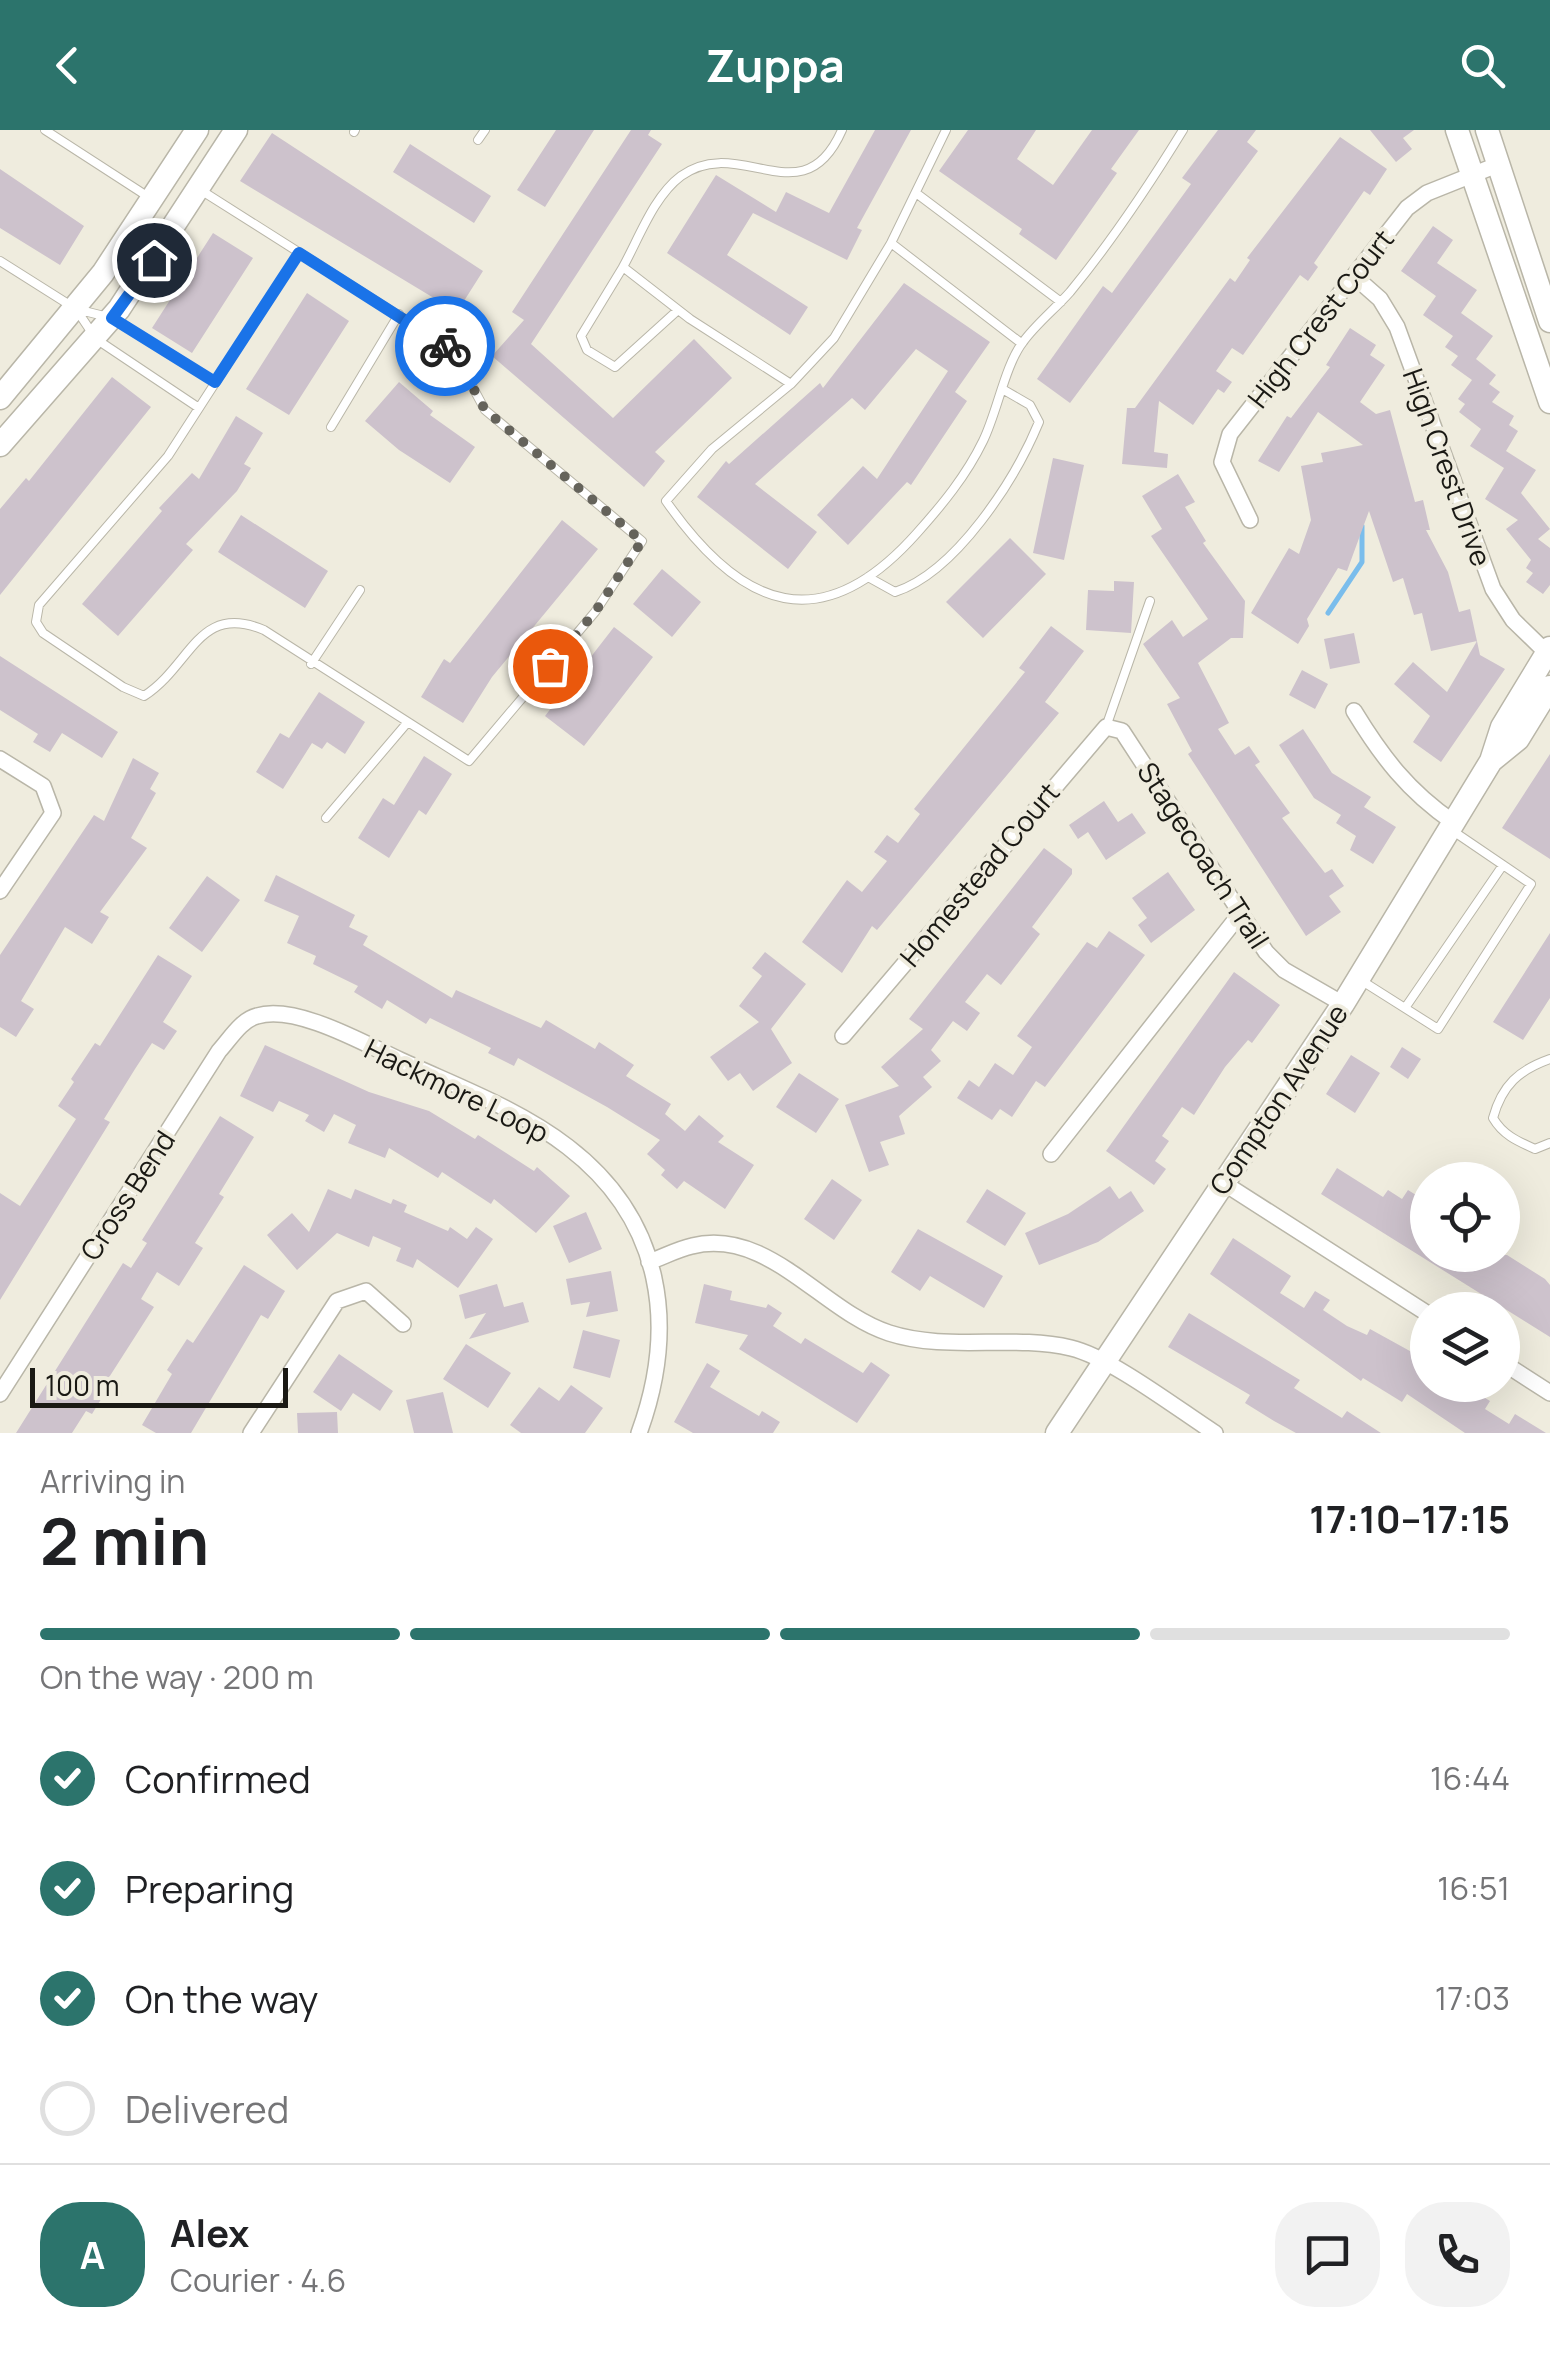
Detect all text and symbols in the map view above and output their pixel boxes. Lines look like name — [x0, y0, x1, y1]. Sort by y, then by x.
text: Zuppa — [705, 34, 845, 96]
icon: back — [40, 38, 95, 93]
icon: search — [1455, 38, 1510, 93]
pin — [112, 218, 197, 303]
street label: High Crest Court — [1238, 221, 1402, 415]
icon: home — [127, 233, 182, 288]
courier — [395, 296, 495, 396]
icon: bike — [418, 319, 473, 374]
street label: High Crest Drive — [1395, 363, 1501, 571]
pin — [508, 624, 593, 709]
icon: bag — [523, 639, 578, 694]
street label: Stagecoach Trail — [1129, 754, 1279, 956]
street label: Homestead Court — [891, 774, 1067, 974]
street label: Compton Avenue — [1200, 996, 1356, 1202]
street label: Hackmore Loop — [359, 1029, 555, 1151]
street label: Cross Bend — [71, 1123, 183, 1267]
map controls — [1410, 1162, 1520, 1402]
button: locate — [1410, 1162, 1520, 1272]
button: layers — [1410, 1292, 1520, 1402]
scale bar — [30, 1363, 288, 1408]
text: 100 m — [45, 1366, 119, 1404]
text: Arriving in — [40, 1459, 185, 1503]
text: 17:10–17:15 — [1309, 1492, 1510, 1544]
text: 2 min — [40, 1496, 209, 1585]
text: On the way · 200 m — [40, 1655, 314, 1699]
icon: check — [40, 1751, 95, 1806]
text: Confirmed — [125, 1752, 311, 1804]
text: 16:44 — [1430, 1756, 1510, 1800]
icon: check — [40, 1861, 95, 1916]
text: Preparing — [125, 1862, 294, 1914]
text: 16:51 — [1437, 1866, 1510, 1910]
icon: check — [40, 1971, 95, 2026]
text: On the way — [125, 1972, 318, 2024]
text: 17:03 — [1435, 1976, 1510, 2020]
text: Delivered — [125, 2082, 289, 2134]
button: chat — [1275, 2202, 1380, 2307]
button: phone — [1405, 2202, 1510, 2307]
text: Alex — [170, 2206, 249, 2258]
text: A — [80, 2228, 105, 2280]
text: Courier · 4.6 — [170, 2258, 346, 2302]

